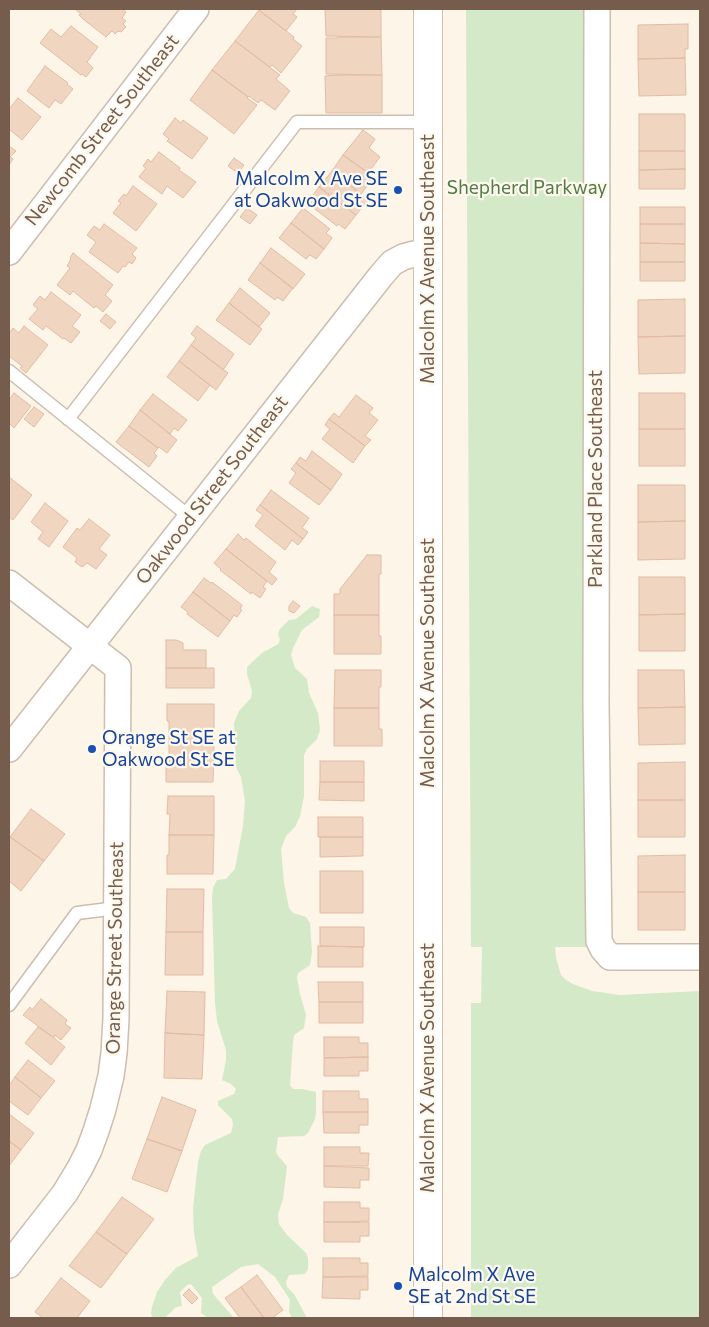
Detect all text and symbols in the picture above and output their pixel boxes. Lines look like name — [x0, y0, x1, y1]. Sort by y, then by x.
street label: Newcomb Street Southeast — [20, 30, 184, 230]
street label: Malcolm X Avenue Southeast — [417, 134, 439, 384]
place label: Malcolm X Ave SE at Oakwood St SE — [234, 168, 388, 212]
park label: Shepherd Parkway — [447, 177, 607, 199]
marker: Malcolm X Ave SE at Oakwood St SE — [392, 184, 404, 196]
street label: Parkland Place Southeast — [585, 370, 607, 588]
street label: Oakwood Street Southeast — [131, 391, 293, 589]
street label: Malcolm X Avenue Southeast — [417, 538, 439, 788]
place label: Orange St SE at Oakwood St SE — [102, 727, 236, 771]
marker: Orange St SE at Oakwood St SE — [86, 743, 98, 755]
street label: Orange Street Southeast — [102, 841, 128, 1055]
street label: Malcolm X Avenue Southeast — [417, 943, 439, 1193]
place label: Malcolm X Ave SE at 2nd St SE — [408, 1264, 536, 1308]
marker: Malcolm X Ave SE at 2nd St SE — [392, 1280, 404, 1292]

